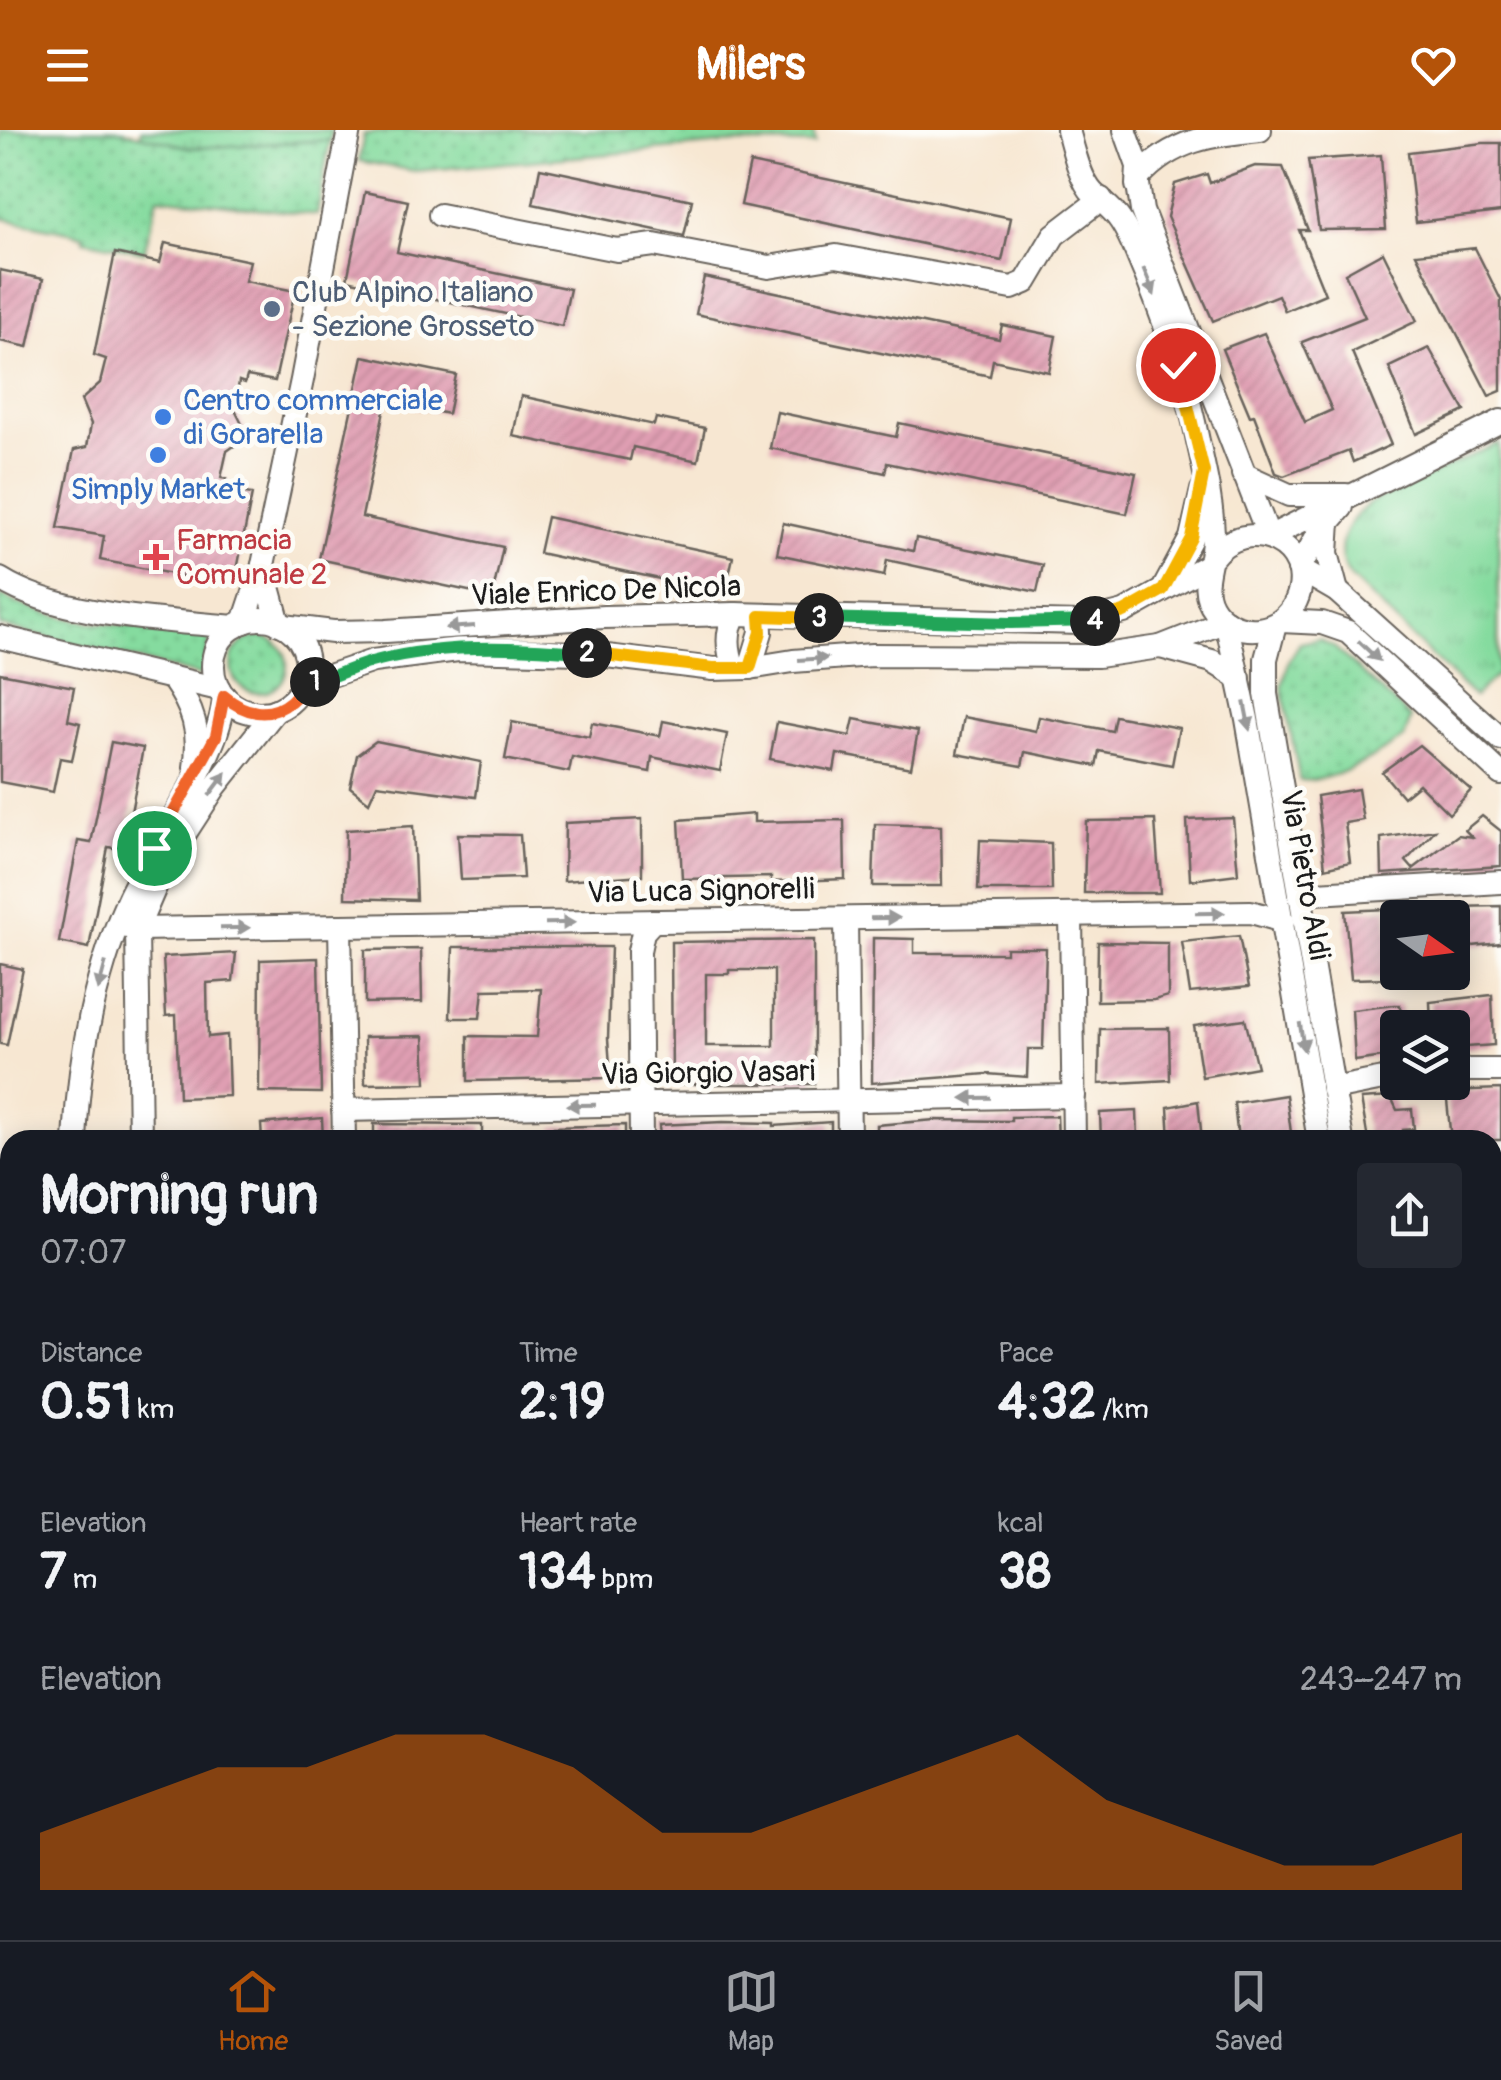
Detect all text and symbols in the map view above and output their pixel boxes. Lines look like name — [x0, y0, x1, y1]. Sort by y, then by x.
text: Milers — [696, 37, 805, 93]
icon: menu — [40, 38, 95, 93]
icon: heart — [1406, 38, 1461, 93]
one-way arrow — [1141, 268, 1157, 298]
place label: Club Alpino Italiano - Sezione Grosseto — [292, 274, 535, 345]
marker: Club Alpino Italiano - Sezione Grosseto — [261, 298, 283, 320]
pin — [1136, 323, 1221, 408]
icon: check — [1151, 338, 1206, 393]
place label: Centro commerciale di Gorarella — [183, 382, 443, 453]
marker: Centro commerciale di Gorarella — [152, 406, 174, 428]
marker: Simply Market — [147, 444, 169, 466]
place label: Simply Market — [70, 471, 246, 508]
place label: Farmacia Comunale 2 — [176, 522, 328, 593]
marker: Farmacia Comunale 2 — [145, 546, 167, 568]
street label: Viale Enrico De Nicola — [470, 568, 742, 614]
pin: 3 — [794, 593, 844, 643]
pin: 4 — [1070, 596, 1120, 646]
text: 3 — [811, 600, 827, 635]
text: 4 — [1087, 603, 1103, 638]
one-way arrow — [444, 619, 476, 635]
pin: 2 — [562, 628, 612, 678]
text: 2 — [579, 635, 595, 670]
one-way arrow — [1357, 639, 1381, 662]
one-way arrow — [798, 651, 829, 667]
pin: 1 — [290, 657, 340, 707]
text: 1 — [310, 664, 320, 699]
one-way arrow — [1239, 701, 1255, 732]
one-way arrow — [208, 771, 227, 797]
street label: Via Pietro Aldi — [1272, 787, 1338, 963]
pin — [112, 806, 197, 891]
icon: arrive — [127, 821, 182, 876]
street label: Via Luca Signorelli — [587, 871, 815, 911]
north arrow — [1380, 900, 1470, 990]
map controls — [1380, 900, 1470, 1100]
one-way arrow — [1194, 905, 1226, 921]
one-way arrow — [869, 910, 901, 926]
one-way arrow — [544, 915, 576, 931]
one-way arrow — [219, 920, 251, 936]
one-way arrow — [93, 961, 109, 992]
button: layers — [1380, 1010, 1470, 1100]
one-way arrow — [1295, 1021, 1310, 1053]
street label: Via Giorgio Vasari — [601, 1053, 815, 1093]
one-way arrow — [960, 1090, 992, 1106]
one-way arrow — [565, 1098, 597, 1114]
text: Morning run — [40, 1161, 318, 1230]
button: share — [1357, 1163, 1462, 1268]
text: 07:07 — [40, 1233, 126, 1273]
text: Distance — [40, 1336, 142, 1371]
text: Time — [519, 1336, 578, 1371]
text: Pace — [998, 1336, 1053, 1371]
text: 0.51 — [40, 1371, 132, 1434]
text: 2:19 — [519, 1371, 606, 1434]
text: 4:32 — [998, 1371, 1096, 1434]
text: km — [132, 1392, 174, 1427]
text: /km — [1096, 1392, 1149, 1427]
text: Elevation — [40, 1506, 147, 1541]
text: Heart rate — [519, 1506, 637, 1541]
text: kcal — [998, 1506, 1044, 1541]
text: 7 — [40, 1541, 66, 1604]
text: 134 — [519, 1541, 595, 1604]
text: 38 — [998, 1541, 1051, 1604]
text: m — [66, 1562, 97, 1597]
text: bpm — [595, 1562, 653, 1597]
text: Elevation — [40, 1660, 162, 1700]
text: 243–247 m — [1300, 1660, 1462, 1700]
tab: Home — [218, 1964, 288, 2059]
tab: Map — [724, 1964, 779, 2059]
tab: Saved — [1214, 1964, 1283, 2059]

